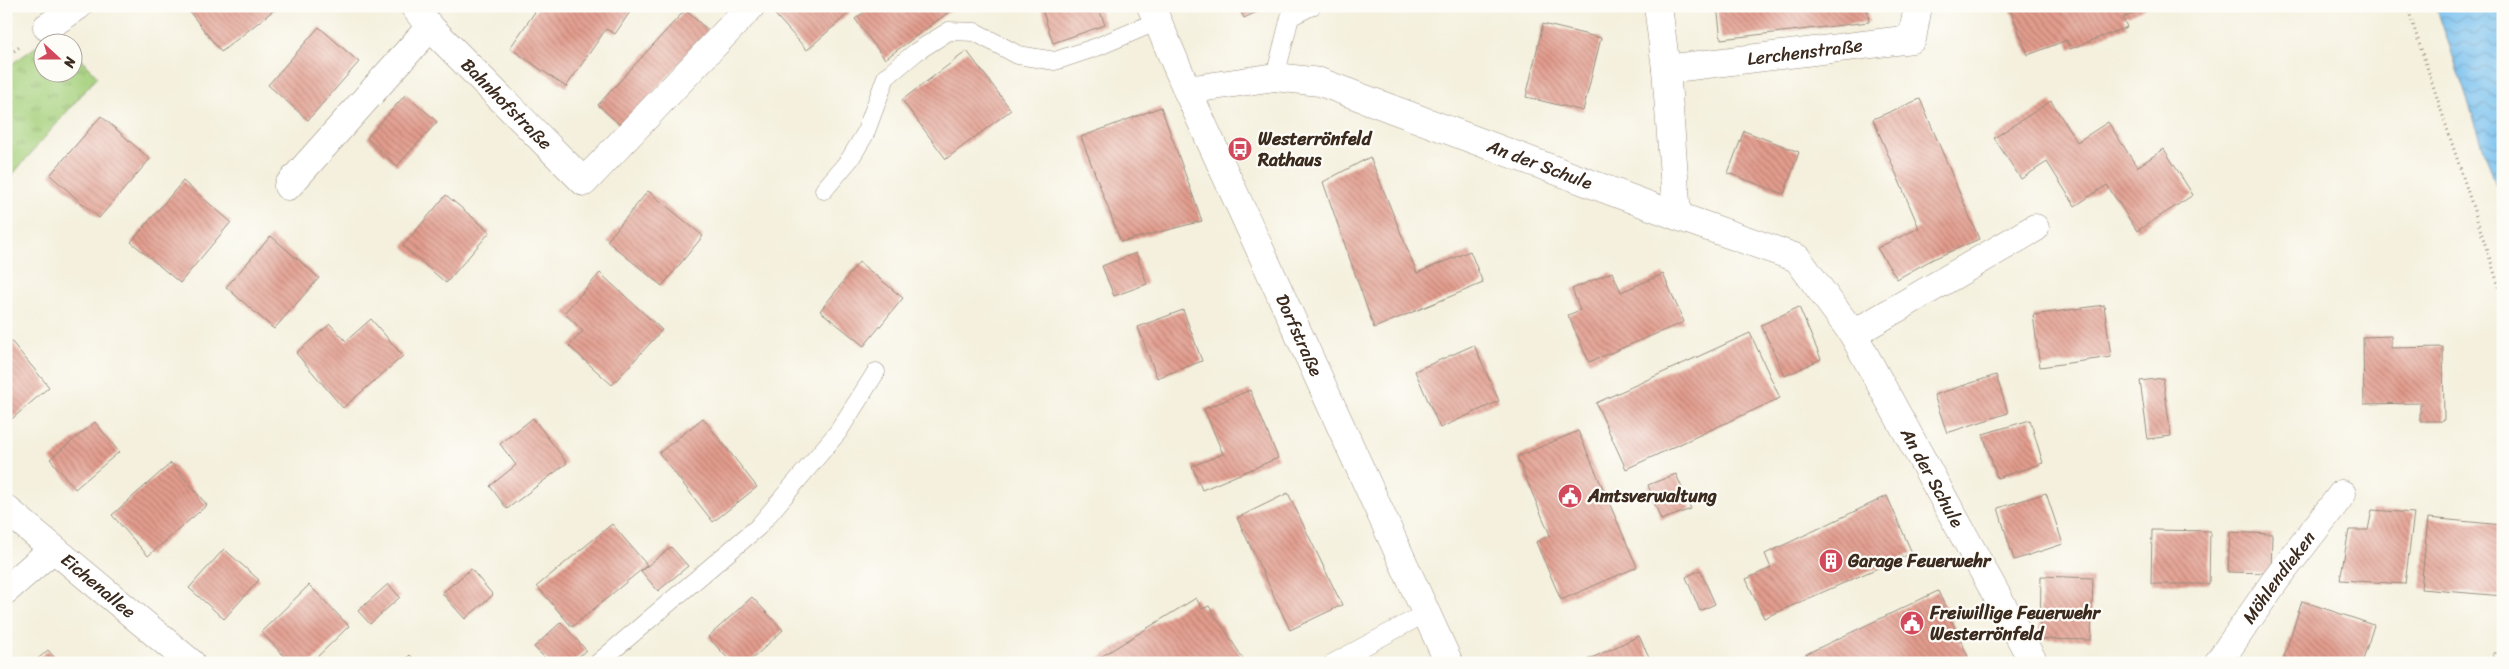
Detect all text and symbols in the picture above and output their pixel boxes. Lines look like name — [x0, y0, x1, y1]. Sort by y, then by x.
street label: Lerchenstraße — [1745, 29, 1865, 75]
north arrow — [32, 32, 82, 82]
street label: Bahnhofstraße — [453, 50, 560, 158]
text: N — [56, 53, 83, 72]
place label: Westerrönfeld Rathaus — [1257, 123, 1373, 176]
street label: An der Schule — [1482, 130, 1597, 199]
bus stop icon: Westerrönfeld Rathaus — [1227, 136, 1253, 162]
street label: Dorfstraße — [1266, 289, 1332, 382]
street label: An der Schule — [1891, 421, 1973, 534]
place label: Amtsverwaltung — [1587, 480, 1717, 512]
public building icon: Amtsverwaltung — [1557, 483, 1583, 509]
street label: Möhlendieken — [2234, 524, 2324, 631]
street label: Eichenallee — [53, 545, 143, 627]
place label: Garage Feuerwehr — [1847, 545, 1992, 577]
building icon: Garage Feuerwehr — [1818, 548, 1844, 574]
place label: Freiwillige Feuerwehr Westerrönfeld — [1929, 597, 2101, 650]
public building icon: Freiwillige Feuerwehr Westerrönfeld — [1899, 610, 1925, 636]

